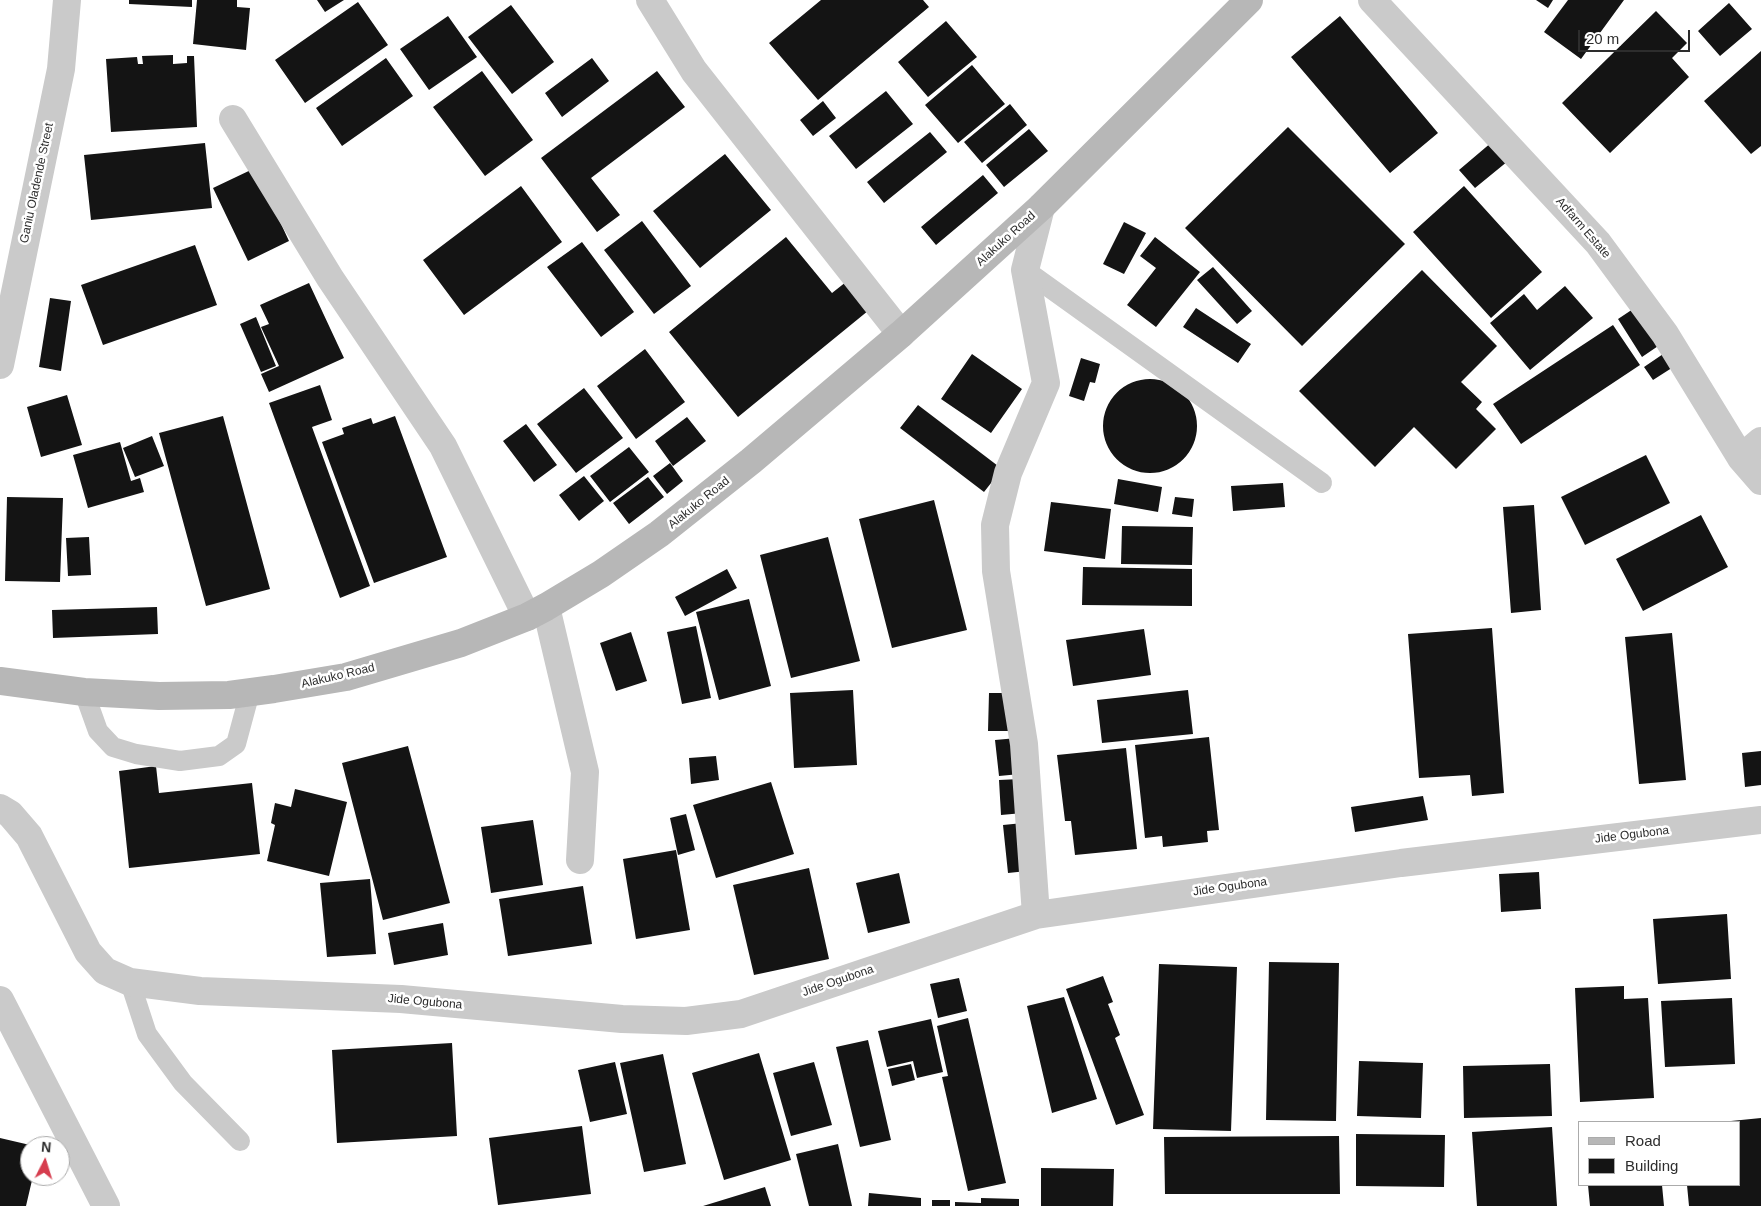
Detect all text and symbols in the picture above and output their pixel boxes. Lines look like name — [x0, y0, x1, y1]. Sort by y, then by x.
scale bar — [1581, 20, 1694, 52]
text: 20 m — [1586, 30, 1619, 47]
street label: Ganiu Oladende Street — [17, 121, 57, 245]
street label: Adfarm Estate — [1553, 195, 1613, 261]
street label: Alakuko Road — [973, 209, 1039, 269]
street label: Alakuko Road — [665, 474, 733, 532]
street label: Alakuko Road — [300, 661, 376, 691]
street label: Jide Ogubona — [1594, 823, 1670, 847]
street label: Jide Ogubona — [1192, 875, 1268, 899]
street label: Jide Ogubona — [800, 962, 876, 1000]
street label: Jide Ogubona — [387, 992, 463, 1012]
legend — [1578, 1121, 1741, 1186]
text: Road — [1625, 1132, 1661, 1149]
north arrow — [20, 1136, 70, 1186]
text: N — [40, 1139, 52, 1155]
text: Building — [1625, 1157, 1678, 1174]

